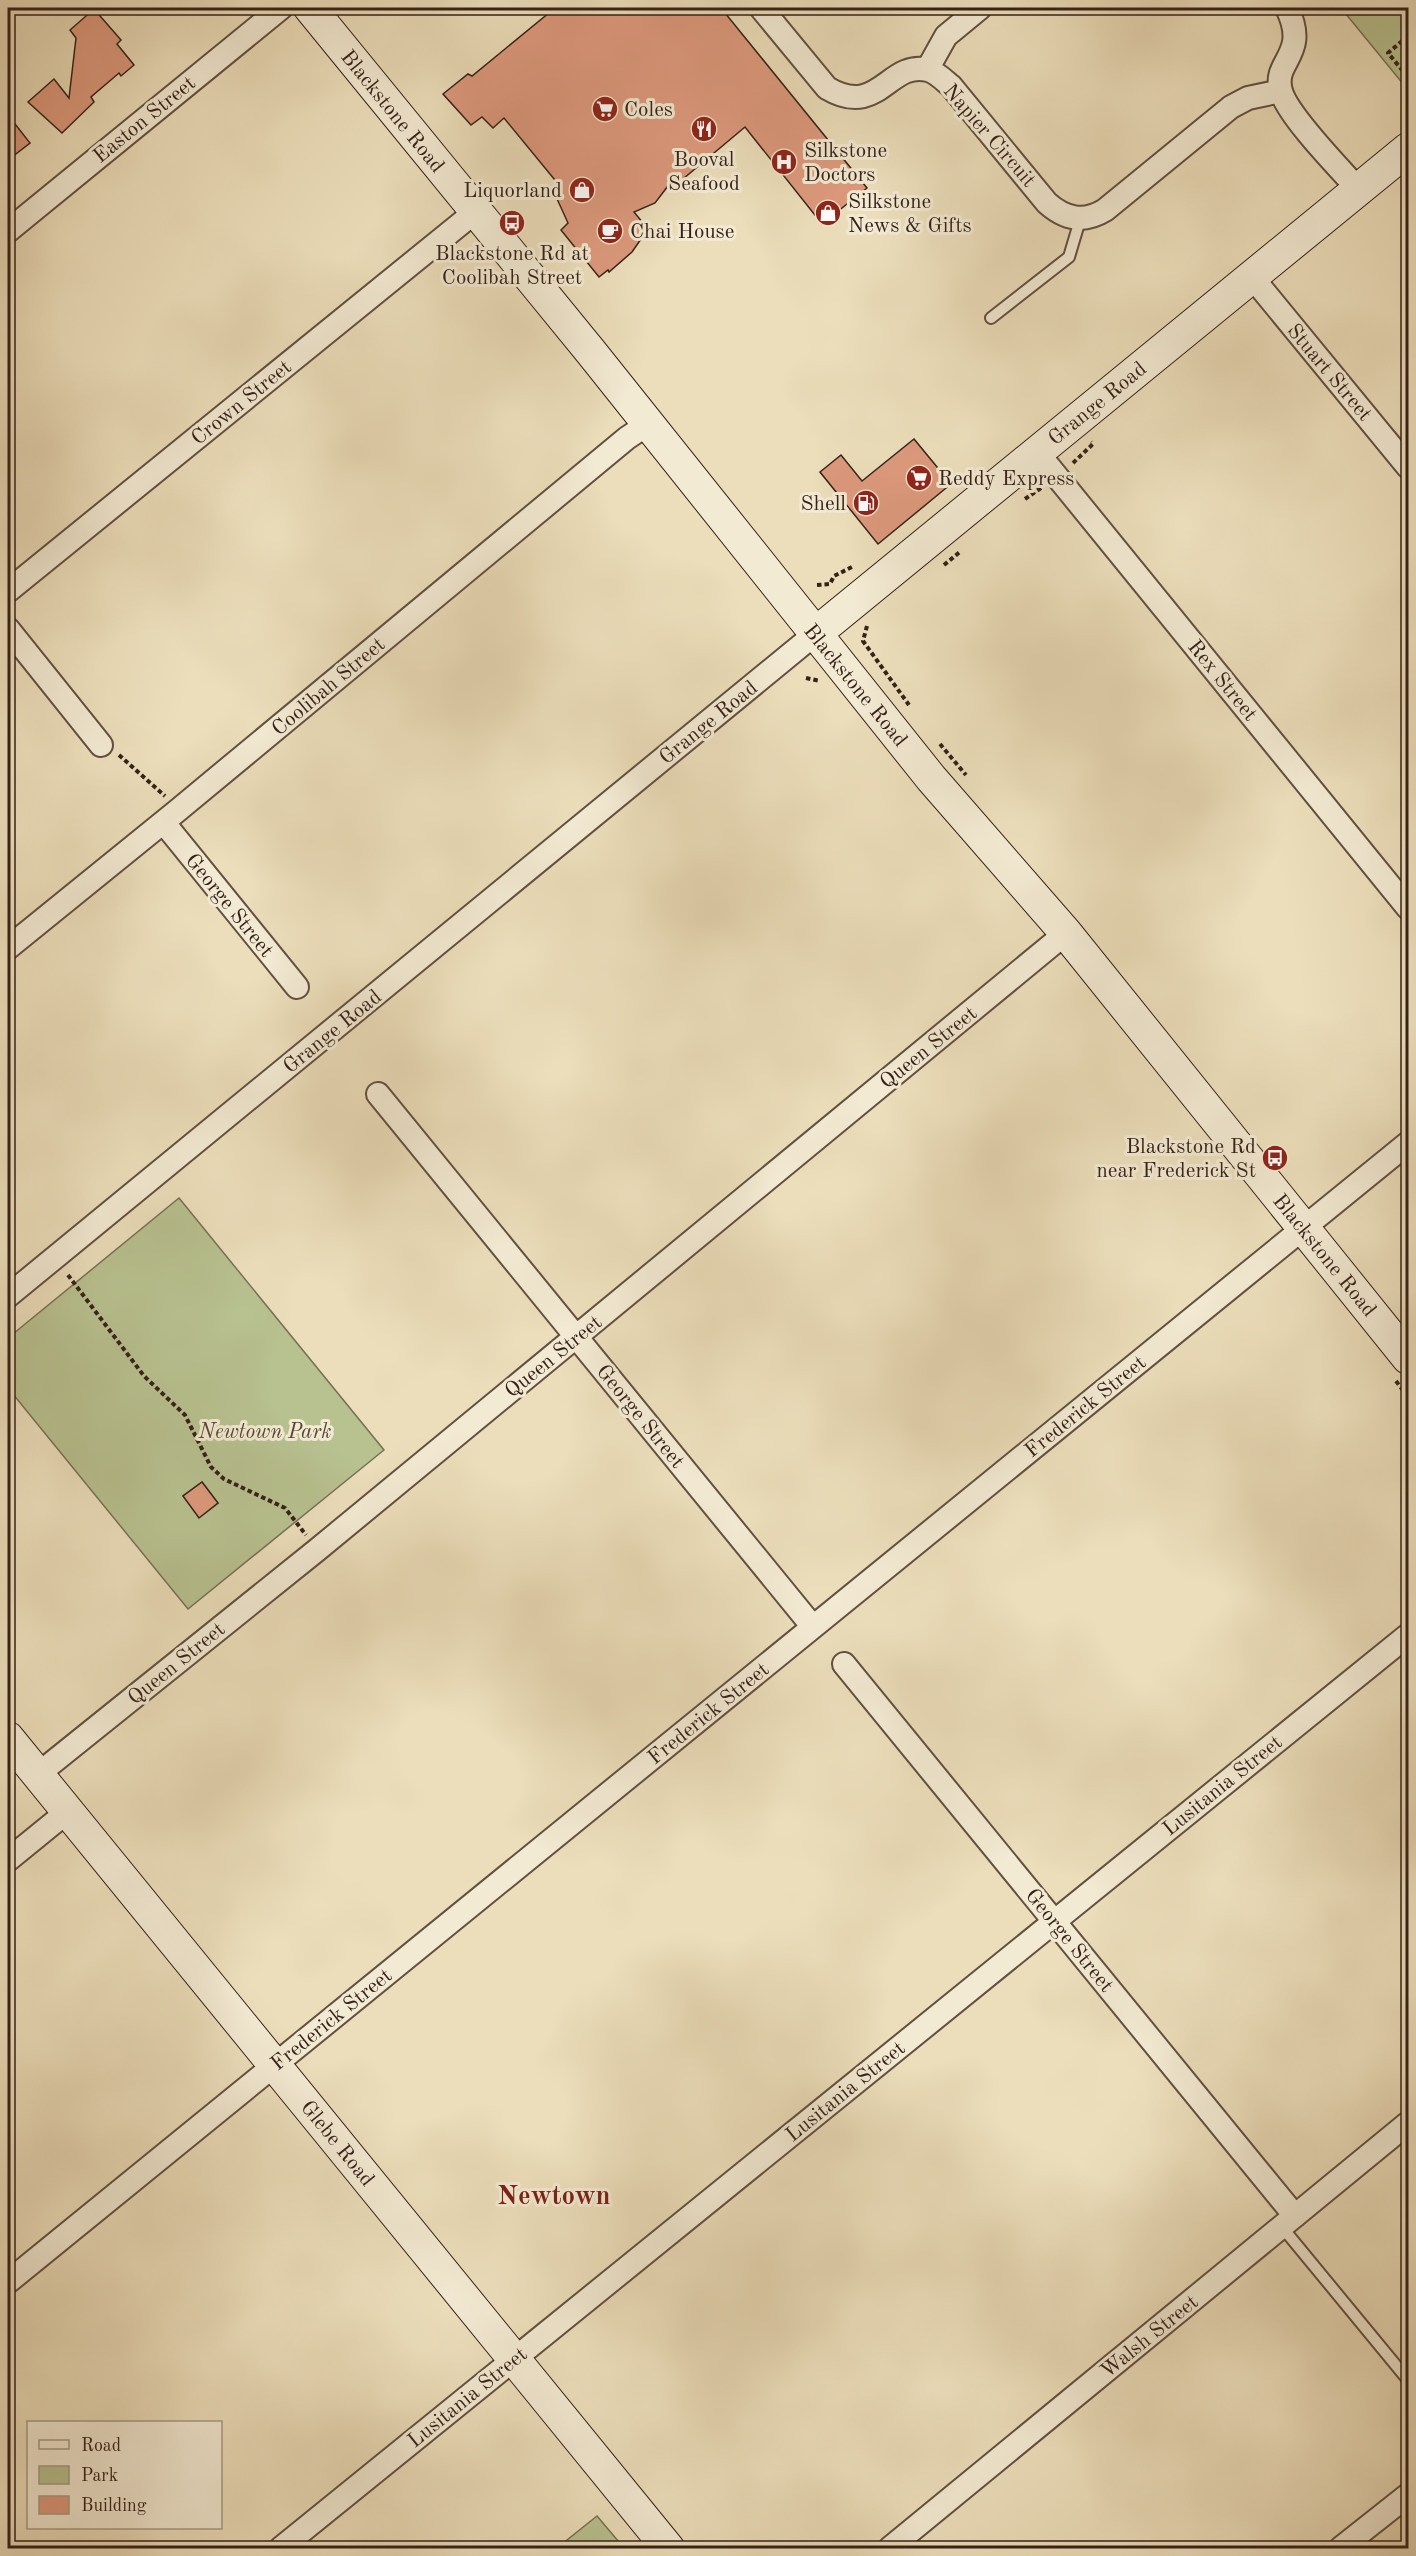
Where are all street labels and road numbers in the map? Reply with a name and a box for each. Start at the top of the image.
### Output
street label: Blackstone Road [336,47,448,177]
street label: Easton Street [90,73,200,168]
street label: Napier Circuit [939,80,1039,192]
street label: Stuart Street [1282,320,1375,425]
street label: Crown Street [188,357,296,450]
street label: Grange Road [1045,359,1151,450]
street label: Blackstone Road [799,621,911,751]
street label: Coolibah Street [268,634,389,740]
street label: Rex Street [1183,637,1261,725]
street label: Grange Road [656,678,762,769]
street label: George Street [181,850,277,962]
street label: Grange Road [280,987,386,1078]
street label: Queen Street [876,1003,981,1093]
street label: Blackstone Road [1268,1191,1380,1321]
street label: Queen Street [501,1312,606,1402]
street label: Frederick Street [1021,1352,1150,1462]
street label: George Street [592,1361,688,1473]
street label: Queen Street [124,1619,229,1709]
street label: Frederick Street [644,1659,773,1769]
street label: Lusitania Street [1159,1732,1287,1840]
street label: George Street [1021,1885,1117,1997]
street label: Frederick Street [267,1965,396,2075]
street label: Lusitania Street [782,2038,910,2146]
street label: Glebe Road [296,2097,378,2191]
street label: Walsh Street [1097,2292,1203,2383]
street label: Lusitania Street [404,2344,532,2452]

